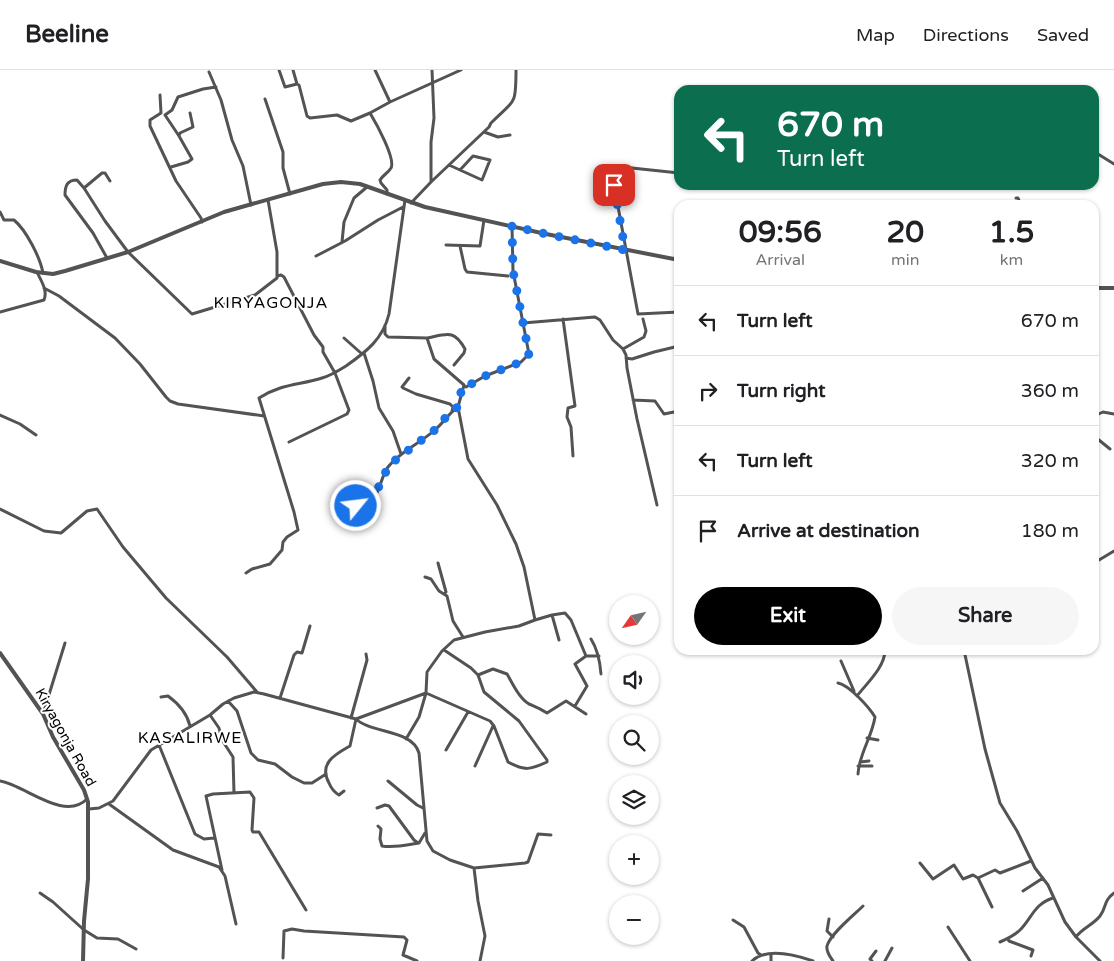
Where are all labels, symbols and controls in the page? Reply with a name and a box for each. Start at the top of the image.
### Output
text: Beeline [25,20,109,49]
text: Map [856,24,895,46]
text: Directions [923,24,1009,46]
text: Saved [1037,24,1089,46]
text: 670 m [777,104,884,146]
icon: left [694,105,759,170]
text: Turn left [777,146,865,172]
pin [593,164,635,206]
icon: arrive [600,171,628,199]
text: 09:56 [739,214,822,251]
text: 20 [886,214,924,251]
text: 1.5 [989,214,1034,251]
text: Arrival [756,250,805,270]
text: min [891,250,920,270]
text: km [1000,250,1023,270]
district label: KIRYAGONJA [214,293,329,313]
icon: left [694,307,722,335]
text: Turn left [737,310,813,332]
text: 670 m [1021,310,1079,332]
icon: right [694,377,722,405]
text: Turn right [737,380,825,402]
text: 360 m [1021,380,1079,402]
icon: left [694,447,722,475]
text: Turn left [737,450,813,472]
text: 320 m [1021,450,1079,472]
position arrow [329,479,381,531]
icon: arrive [694,517,722,545]
text: Arrive at destination [737,520,920,542]
text: 180 m [1021,520,1079,542]
button: Exit [694,587,882,645]
button: Share [892,587,1079,645]
north arrow [609,595,659,645]
map controls [609,595,659,945]
button: sound [609,655,659,705]
street label: Kiryagonja Road [32,685,100,789]
button: search [609,715,659,765]
district label: KASALIRWE [138,728,242,748]
button: layers [609,775,659,825]
button: + [609,835,659,885]
button: − [609,895,659,945]

